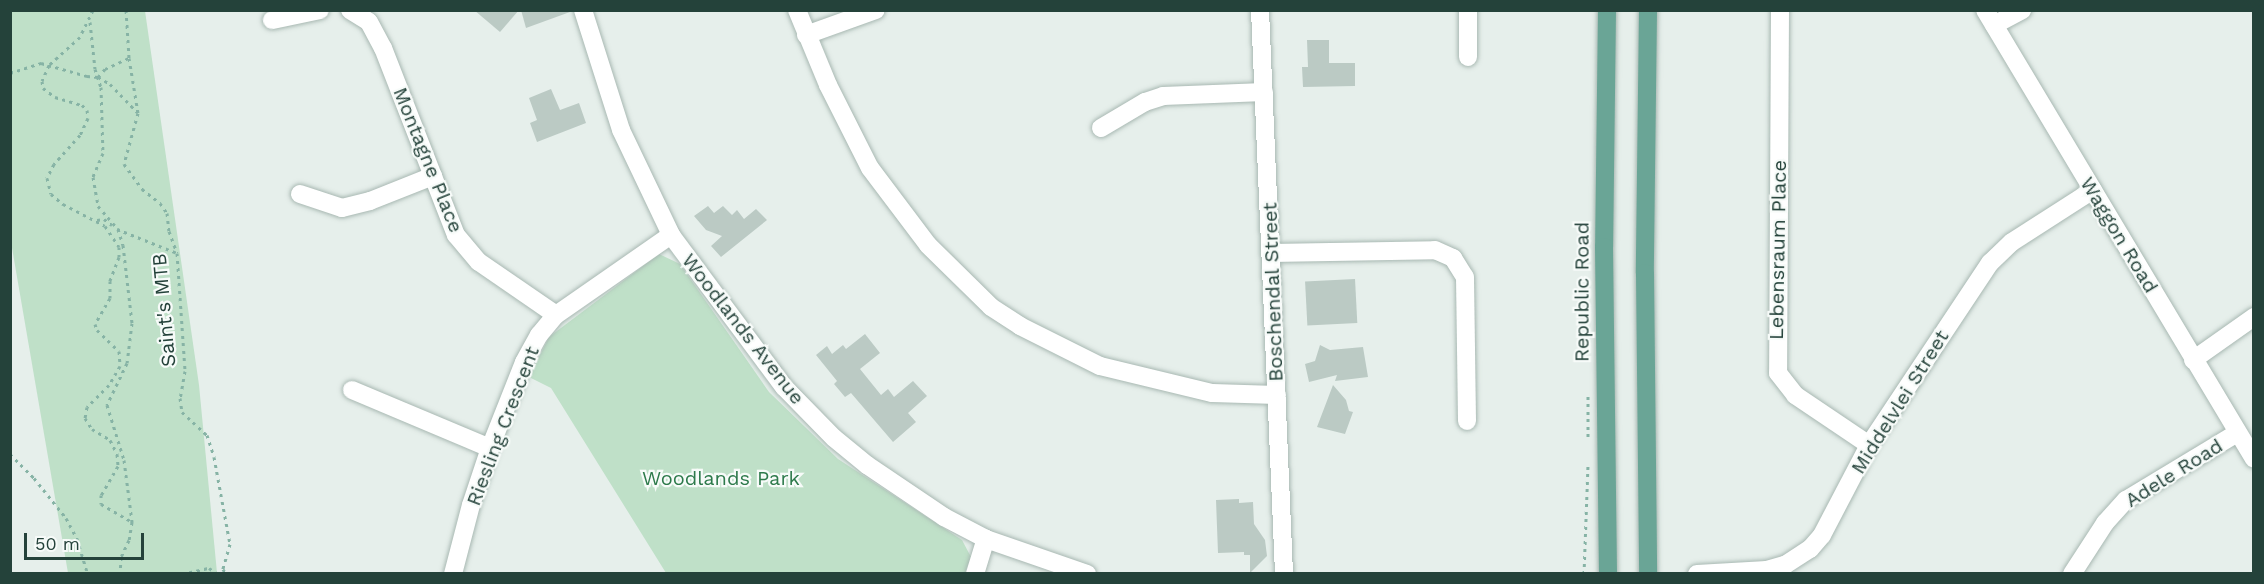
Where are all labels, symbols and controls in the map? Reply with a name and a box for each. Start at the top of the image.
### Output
street label: Montagne Place [388,84,468,236]
street label: Lebensraum Place [1764,160,1792,340]
street label: Waggon Road [2075,173,2163,297]
street label: Boschendal Street [1258,202,1288,382]
street label: Republic Road [1570,222,1594,362]
street label: Woodlands Avenue [676,249,810,409]
street label: Saint's MTB [147,252,181,368]
street label: Middelvlei Street [1846,326,1954,478]
street label: Riesling Crescent [462,343,544,509]
street label: Adele Road [2121,434,2227,512]
park label: Woodlands Park [642,466,800,490]
scale bar [27,521,147,559]
text: 50 m [35,533,80,554]

